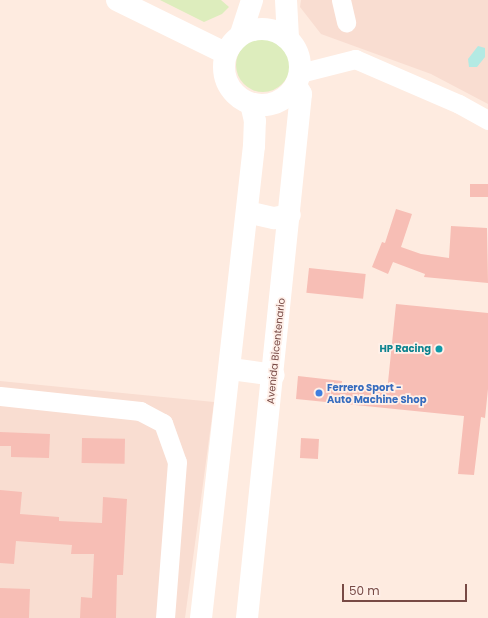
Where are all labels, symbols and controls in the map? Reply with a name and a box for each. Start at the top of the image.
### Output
street label: Avenida Bicentenario [264,297,288,405]
place label: HP Racing [379,343,431,355]
marker: HP Racing [434,344,444,354]
place label: Ferrero Sport - Auto Machine Shop [327,381,426,404]
marker: Ferrero Sport - Auto Machine Shop [314,388,324,398]
scale bar [344,576,469,602]
text: 50 m [349,582,380,599]

